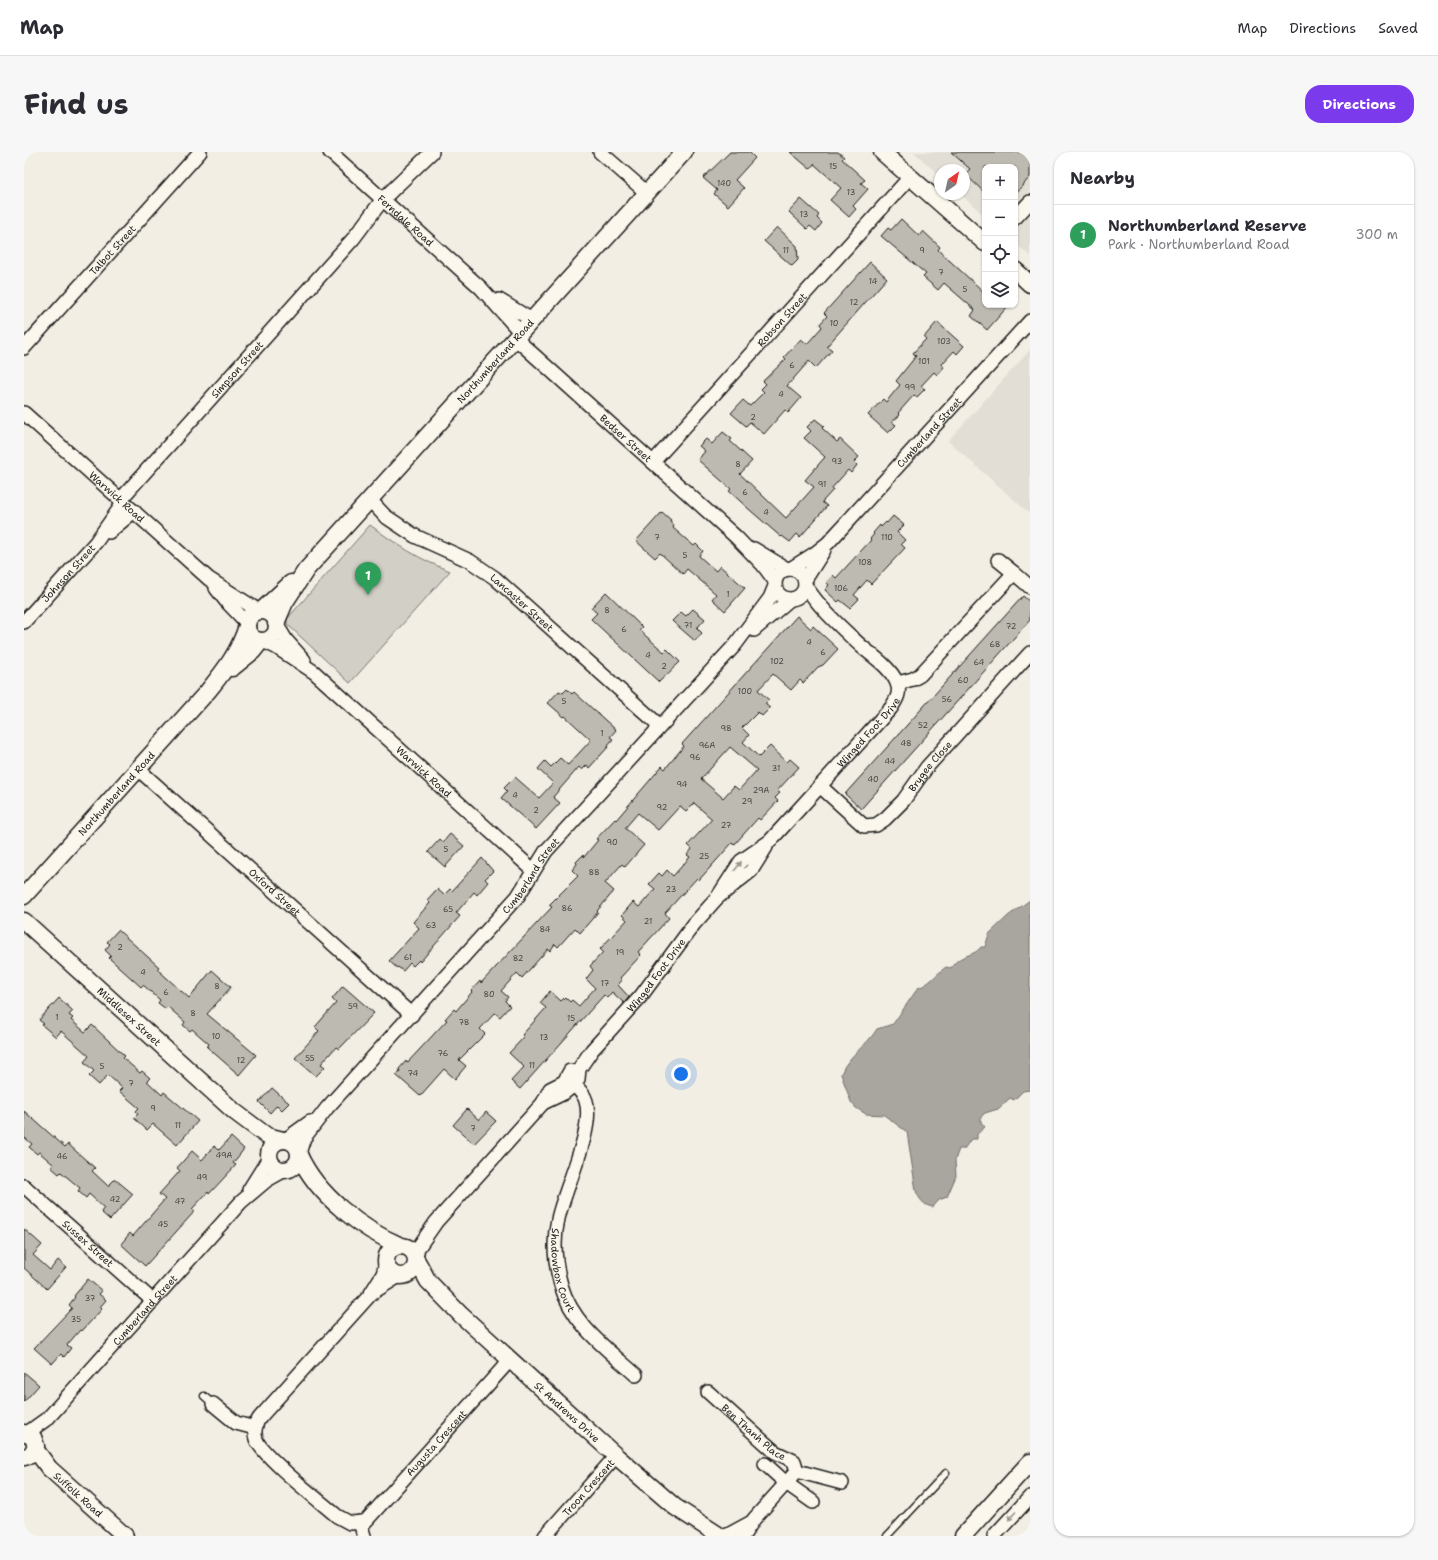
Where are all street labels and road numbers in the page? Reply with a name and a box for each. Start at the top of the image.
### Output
street label: Ferndale Road [375,192,437,249]
street label: Talbot Street [86,222,138,278]
street label: Robson Street [754,290,809,349]
street label: Northumberland Road [454,316,537,406]
street label: Simpson Street [208,338,266,400]
street label: Cumberland Street [894,394,964,470]
street label: Bedser Street [597,411,655,465]
street label: Warwick Road [86,468,148,525]
street label: Johnson Street [39,541,98,605]
street label: Lancaster Street [488,570,556,634]
street label: Winged Foot Drive [834,695,903,770]
street label: Brygee Close [905,737,955,794]
street label: Warwick Road [393,743,455,800]
street label: Northumberland Road [75,748,158,838]
street label: Cumberland Street [499,835,562,916]
street label: Oxford Street [246,865,304,919]
street label: Winged Foot Drive [623,935,688,1014]
street label: Middlesex Street [95,984,164,1049]
street label: Sussex Street [60,1217,117,1269]
street label: Shadowbox Court [549,1227,578,1314]
street label: Cumberland Street [110,1272,180,1348]
street label: St Andrews Drive [532,1379,603,1445]
street label: Ben Thanh Place [719,1401,788,1463]
street label: Augusta Crescent [403,1407,469,1479]
street label: Troon Crescent [559,1456,617,1519]
street label: Suffolk Road [51,1469,106,1520]

